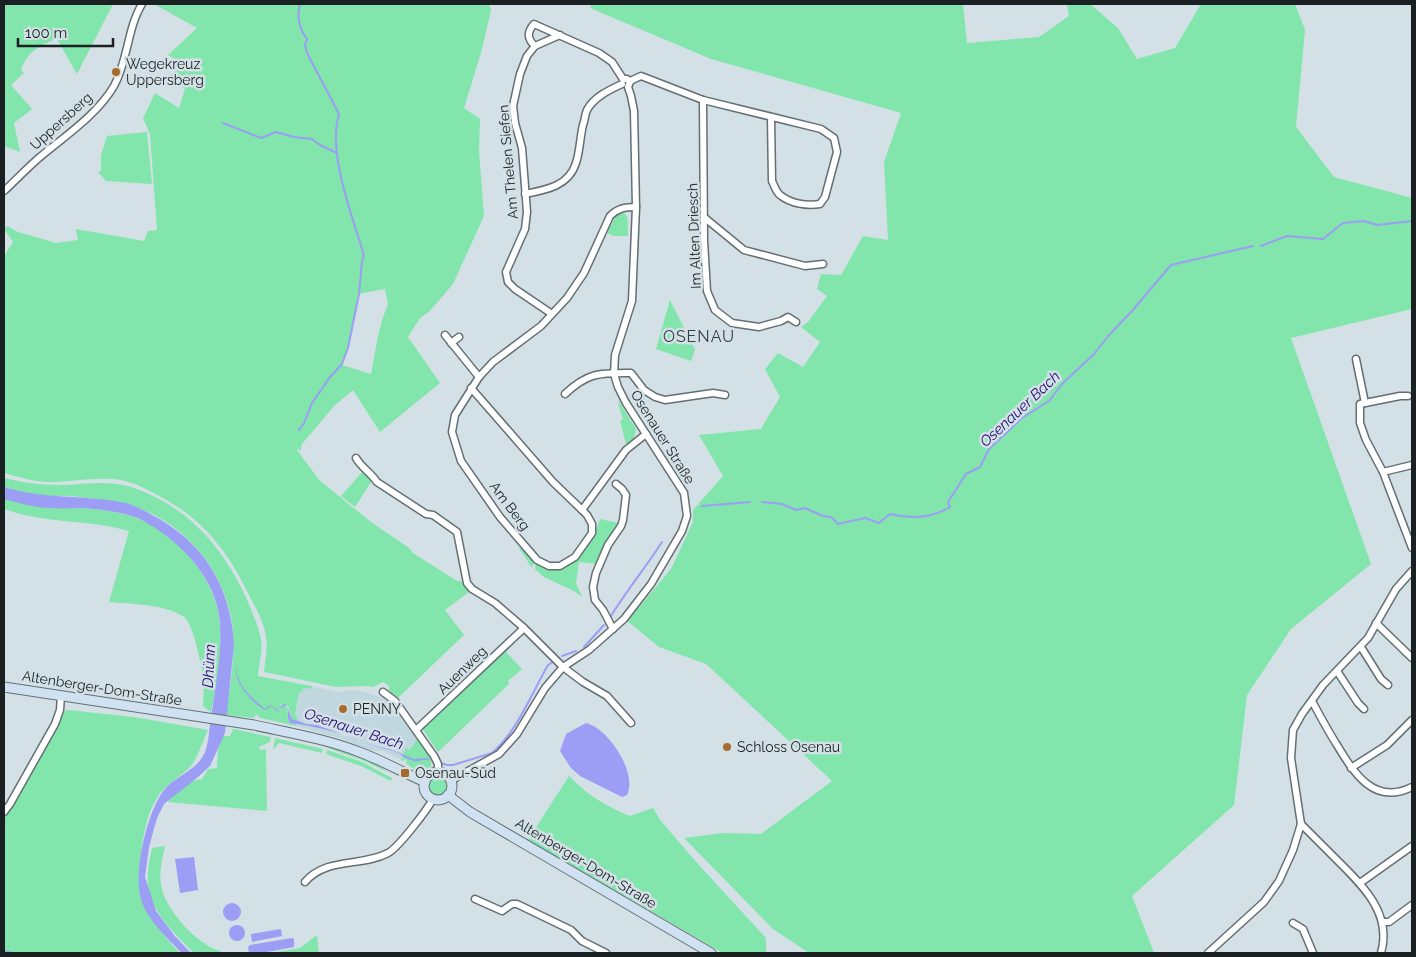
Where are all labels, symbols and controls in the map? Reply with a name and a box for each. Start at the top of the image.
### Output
scale bar [18,15,112,47]
text: 100 m [25,24,67,42]
place label: Wegekreuz Uppersberg [126,56,204,88]
marker: Wegekreuz Uppersberg [110,66,122,78]
street label: Uppersberg [27,89,95,153]
street label: Am Thelen Siefen [495,104,521,220]
street label: Im Alten Driesch [684,183,704,289]
district label: OSENAU [663,327,735,346]
water label: Osenauer Bach [976,367,1064,451]
street label: Osenauer Straße [628,387,698,487]
street label: Am Berg [487,478,533,534]
street label: Auenweg [434,643,490,697]
water label: Dhünn [199,644,219,688]
street label: Altenberger-Dom-Straße [21,667,183,709]
place label: PENNY [353,701,401,717]
marker: PENNY [337,703,349,715]
water label: Osenauer Bach [302,704,406,754]
place label: Schloss Osenau [737,739,840,755]
marker: Schloss Osenau [721,741,733,753]
place label: Osenau-Süd [415,765,496,781]
marker: Osenau-Süd [399,767,411,779]
street label: Altenberger-Dom-Straße [513,815,659,911]

